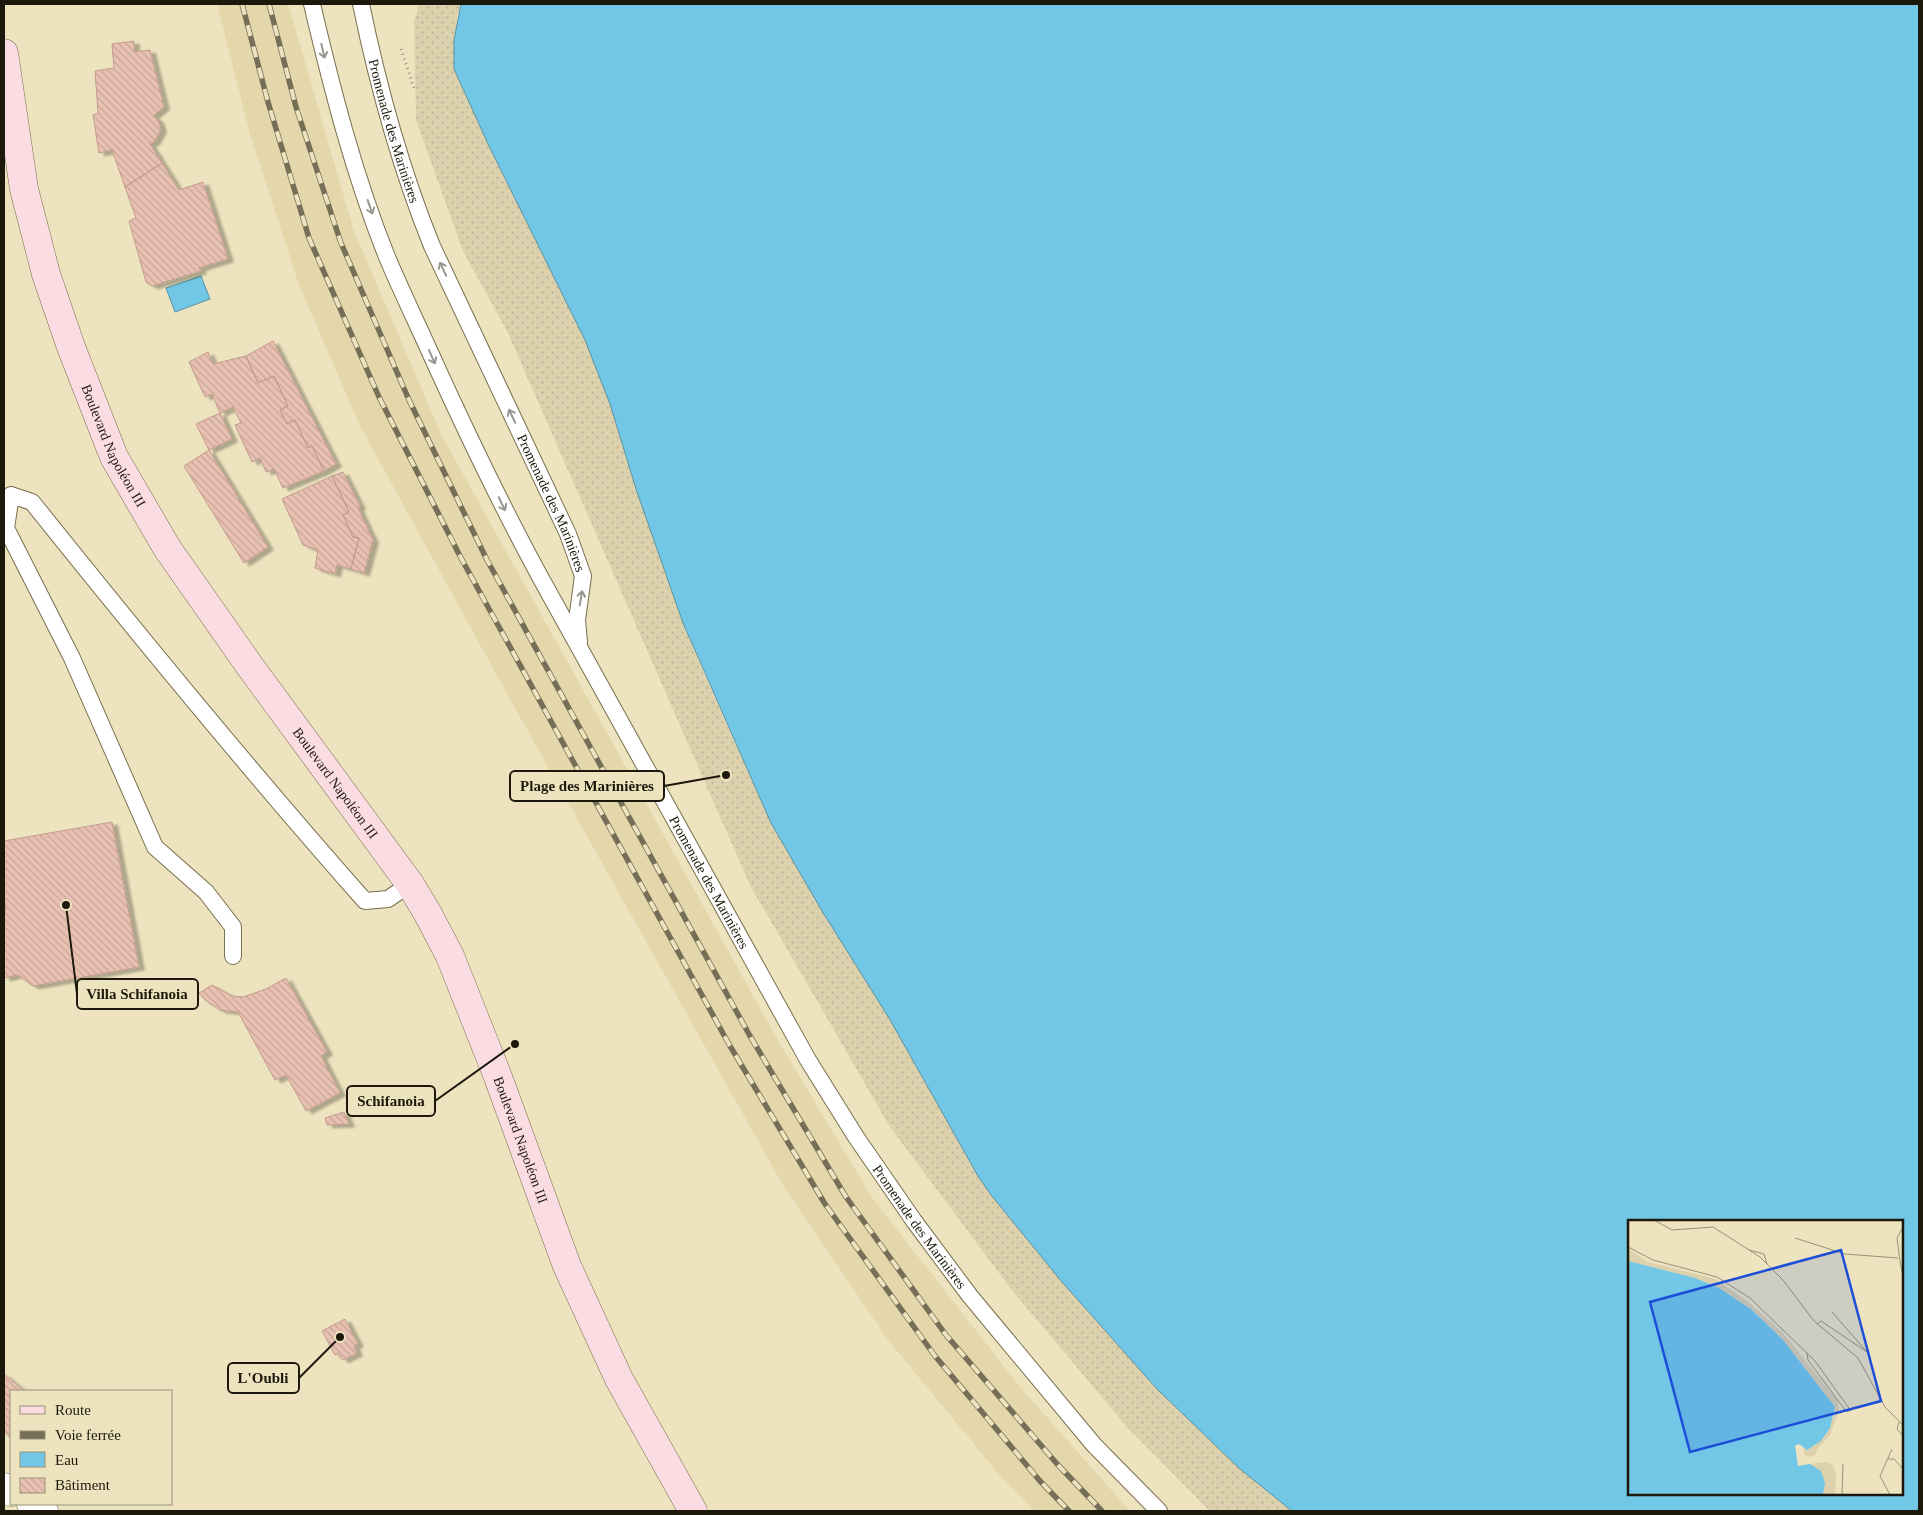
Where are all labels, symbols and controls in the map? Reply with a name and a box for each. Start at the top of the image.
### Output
one-way arrow [319,43,328,59]
street label: Promenade des Marinières [365,57,422,205]
one-way arrow [366,199,375,214]
one-way arrow [438,262,447,277]
one-way arrow [428,349,438,364]
street label: Boulevard Napoléon III [78,382,149,510]
one-way arrow [507,409,517,424]
street label: Promenade des Marinières [514,432,588,574]
one-way arrow [497,496,507,511]
one-way arrow [577,591,587,607]
street label: Boulevard Napoléon III [290,725,381,842]
callout: Plage des Marinières [510,771,664,801]
text: Plage des Marinières [520,778,654,794]
street label: Promenade des Marinières [666,814,752,951]
callout: Villa Schifanoia [77,979,198,1009]
text: Villa Schifanoia [86,986,188,1002]
street label: Boulevard Napoléon III [490,1075,551,1206]
callout: Schifanoia [347,1086,435,1116]
text: Schifanoia [357,1093,425,1109]
street label: Promenade des Marinières [869,1162,969,1292]
inset map [1628,1220,1903,1495]
callout: L'Oubli [228,1363,299,1393]
text: L'Oubli [238,1370,288,1386]
legend [10,1390,172,1505]
text: Route [55,1402,91,1418]
text: Voie ferrée [55,1427,121,1443]
text: Eau [55,1452,79,1468]
text: Bâtiment [55,1477,111,1493]

